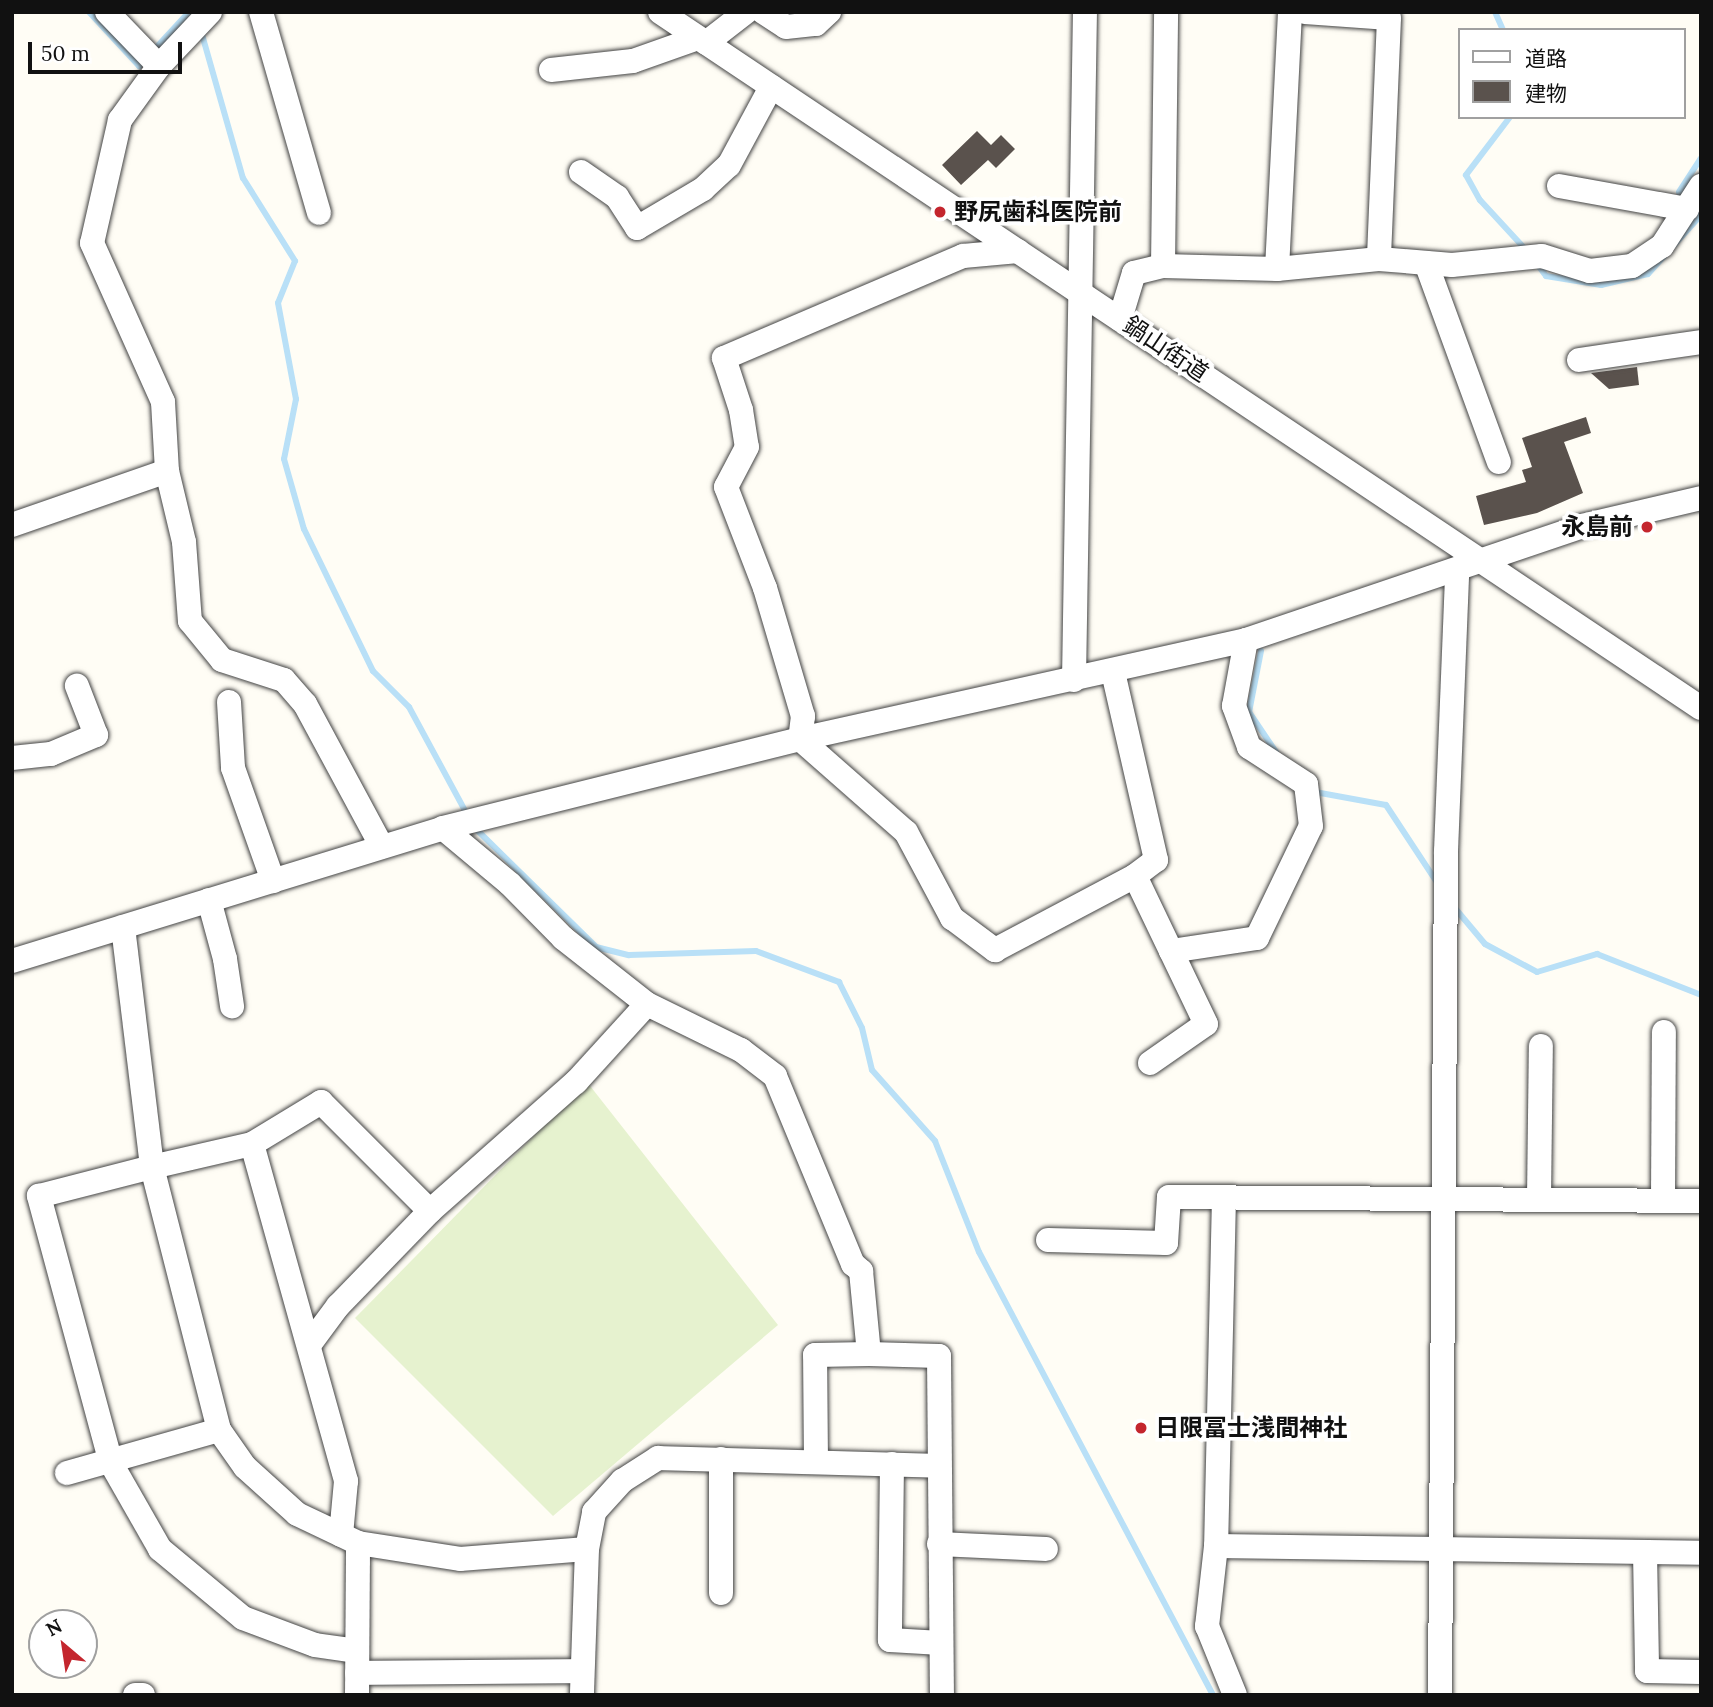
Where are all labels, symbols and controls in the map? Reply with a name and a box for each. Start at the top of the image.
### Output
scale bar [32,28,186,72]
legend [1458,28,1685,119]
text: 50 m [41,40,90,67]
text: 道路 [1525,45,1567,72]
text: 建物 [1525,80,1567,107]
place label: 野尻歯科医院前 [954,198,1122,226]
marker: 野尻歯科医院前 [932,204,948,220]
street label: 鍋山街道 [1118,310,1214,388]
place label: 永島前 [1561,513,1633,541]
marker: 永島前 [1639,519,1655,535]
place label: 日限冨士浅間神社 [1155,1414,1347,1442]
marker: 日限冨士浅間神社 [1133,1420,1149,1436]
north arrow [28,1609,98,1679]
text: N [42,1613,66,1641]

